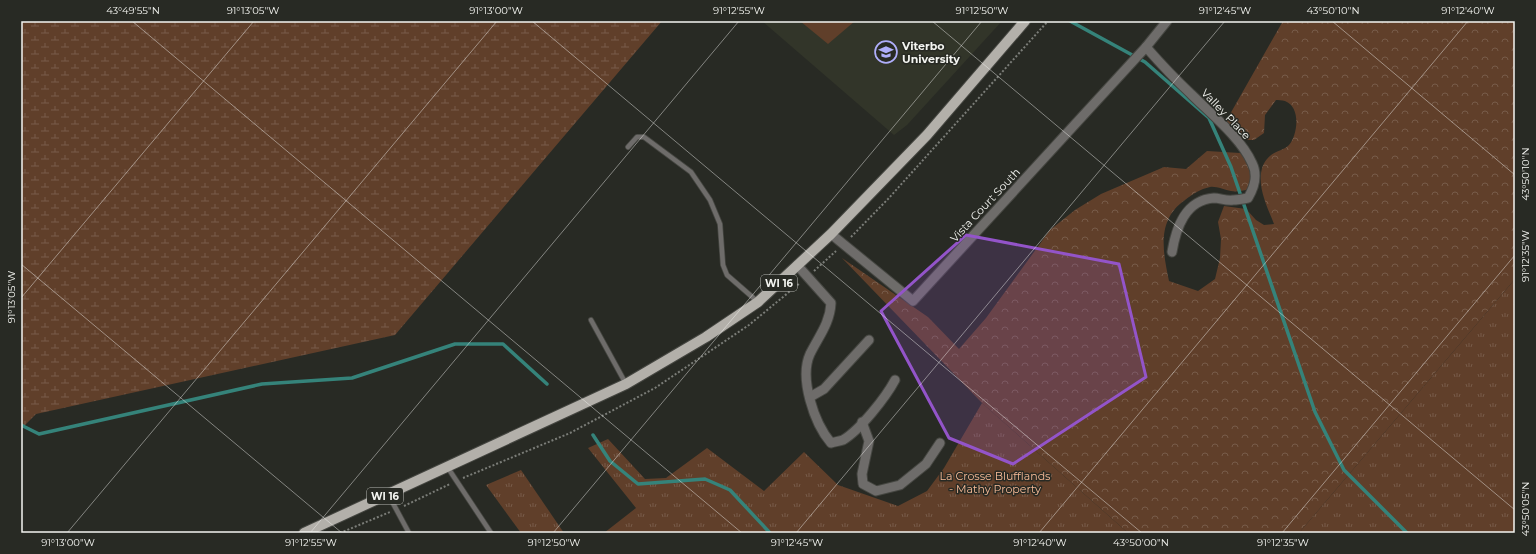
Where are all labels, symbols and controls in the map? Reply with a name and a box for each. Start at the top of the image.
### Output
text: 43°49'55"N [106,4,160,17]
text: 91°13'05"W [227,4,279,17]
text: 91°13'00"W [469,4,523,17]
text: 91°12'55"W [713,4,765,17]
text: 91°12'50"W [956,4,1008,17]
text: 91°12'45"W [1199,4,1251,17]
text: 43°50'10"N [1306,4,1360,17]
text: 91°12'40"W [1441,4,1495,17]
school or university icon: Viterbo University [873,39,899,65]
place label: Viterbo University [901,39,960,66]
street label: Valley Place [1198,86,1254,142]
text: 43°50'10"N [1519,147,1532,201]
street label: Vista Court South [947,165,1023,245]
text: 91°12'35"W [1519,230,1532,282]
text: 91°13'05"W [5,271,18,323]
road number: WI 16 [761,275,797,291]
park label: La Crosse Blufflands - Mathy Property [940,469,1051,496]
text: 43°50'05"N [1519,482,1532,536]
road number: WI 16 [367,488,403,504]
text: 91°13'00"W [41,536,95,549]
text: 91°12'55"W [285,536,337,549]
text: 91°12'50"W [528,536,580,549]
text: 91°12'45"W [771,536,823,549]
text: 91°12'40"W [1013,536,1067,549]
text: 43°50'00"N [1113,536,1169,549]
text: 91°12'35"W [1257,536,1309,549]

